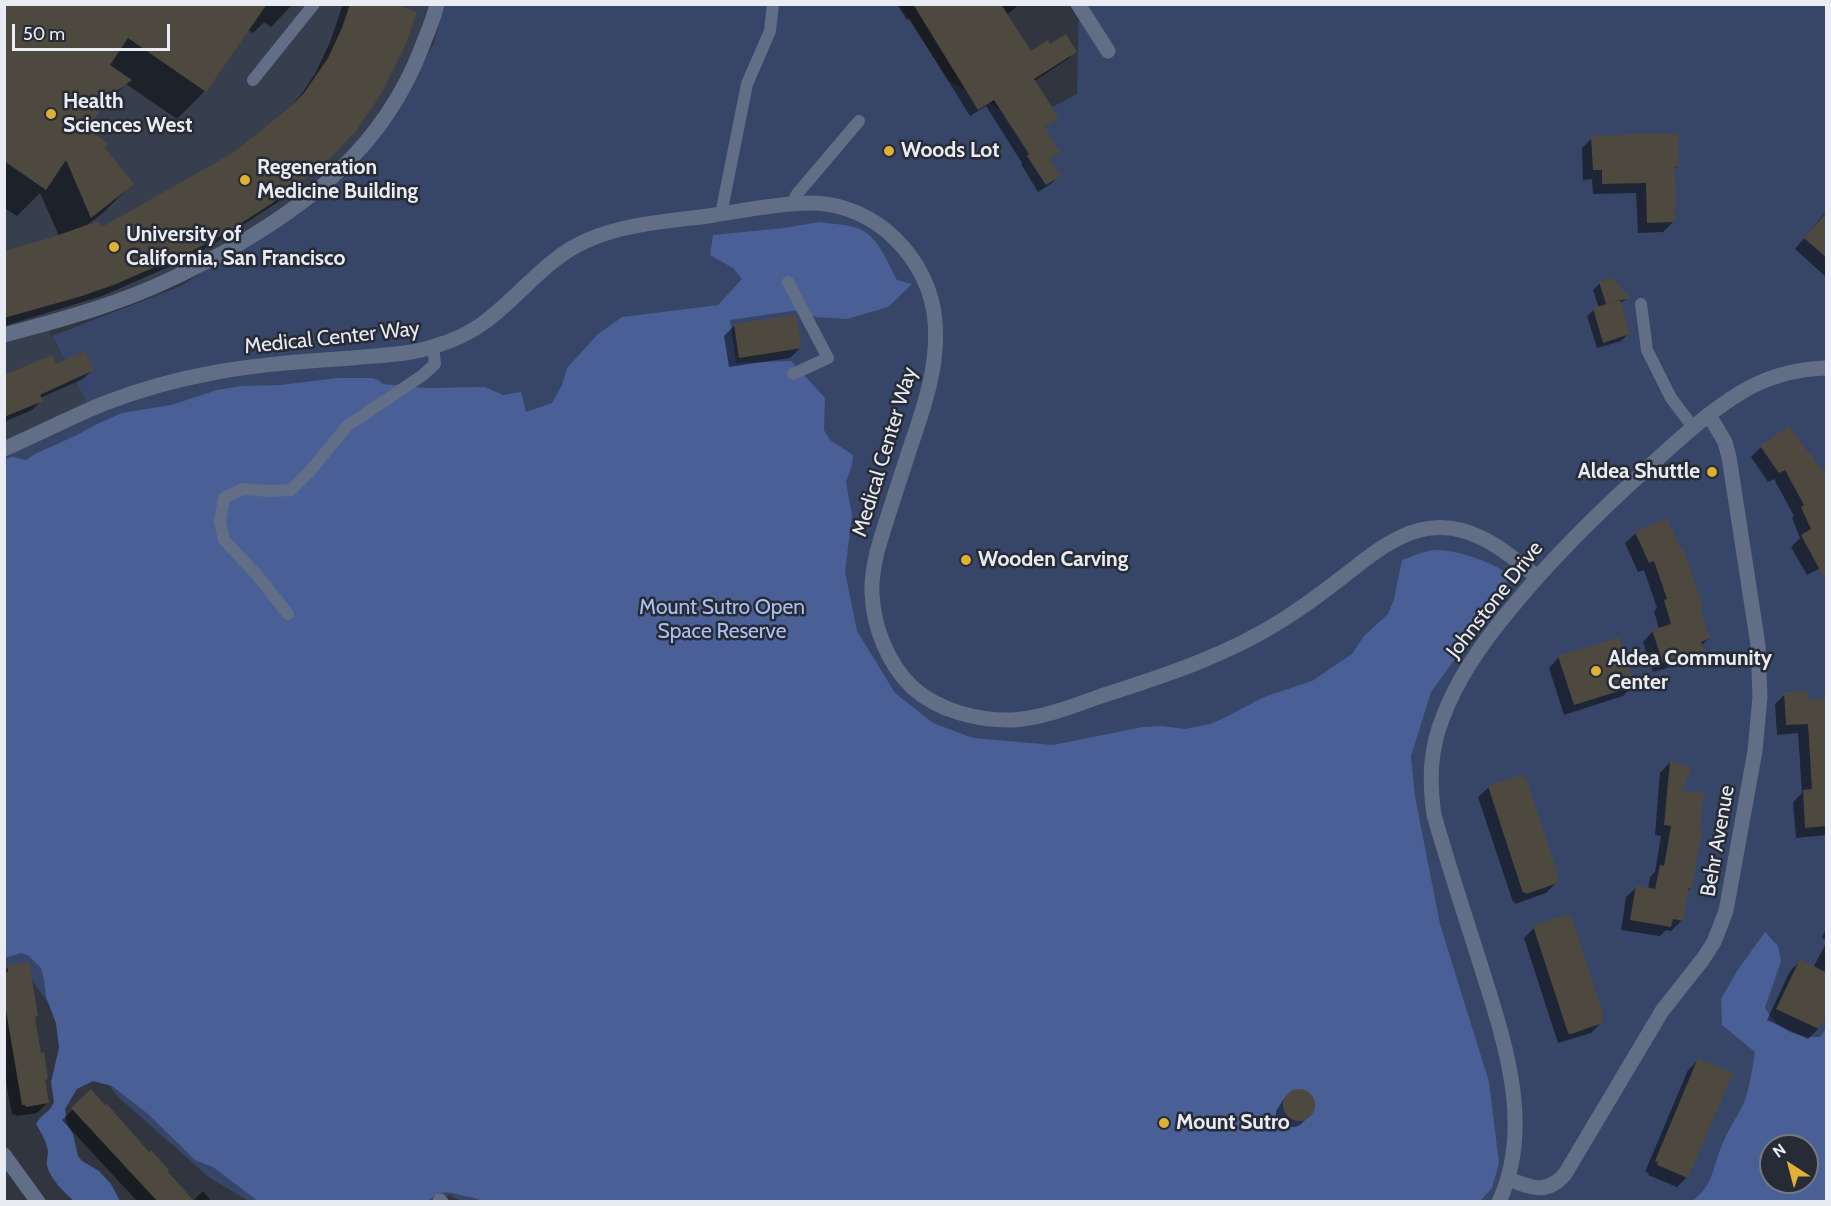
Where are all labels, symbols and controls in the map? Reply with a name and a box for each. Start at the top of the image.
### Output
scale bar [15,12,172,50]
text: 50 m [23,23,65,45]
place label: Health Sciences West [63,89,192,139]
marker: Health Sciences West [44,107,58,121]
place label: Woods Lot [901,138,999,164]
marker: Woods Lot [882,144,896,158]
place label: Regeneration Medicine Building [257,155,418,205]
marker: Regeneration Medicine Building [238,173,252,187]
place label: University of California, San Francisco [126,222,345,272]
marker: University of California, San Francisco [107,240,121,254]
street label: Medical Center Way [243,316,421,360]
street label: Medical Center Way [847,364,923,540]
place label: Aldea Shuttle [1578,459,1700,485]
marker: Aldea Shuttle [1705,465,1719,479]
street label: Johnstone Drive [1442,537,1548,663]
place label: Wooden Carving [978,547,1128,573]
marker: Wooden Carving [959,553,973,567]
park label: Mount Sutro Open Space Reserve [639,595,805,645]
place label: Aldea Community Center [1608,646,1772,696]
marker: Aldea Community Center [1589,664,1603,678]
street label: Behr Avenue [1696,783,1740,899]
place label: Mount Sutro [1176,1110,1290,1136]
marker: Mount Sutro [1157,1116,1171,1130]
north arrow [1759,1134,1819,1194]
text: N [1769,1140,1789,1162]

